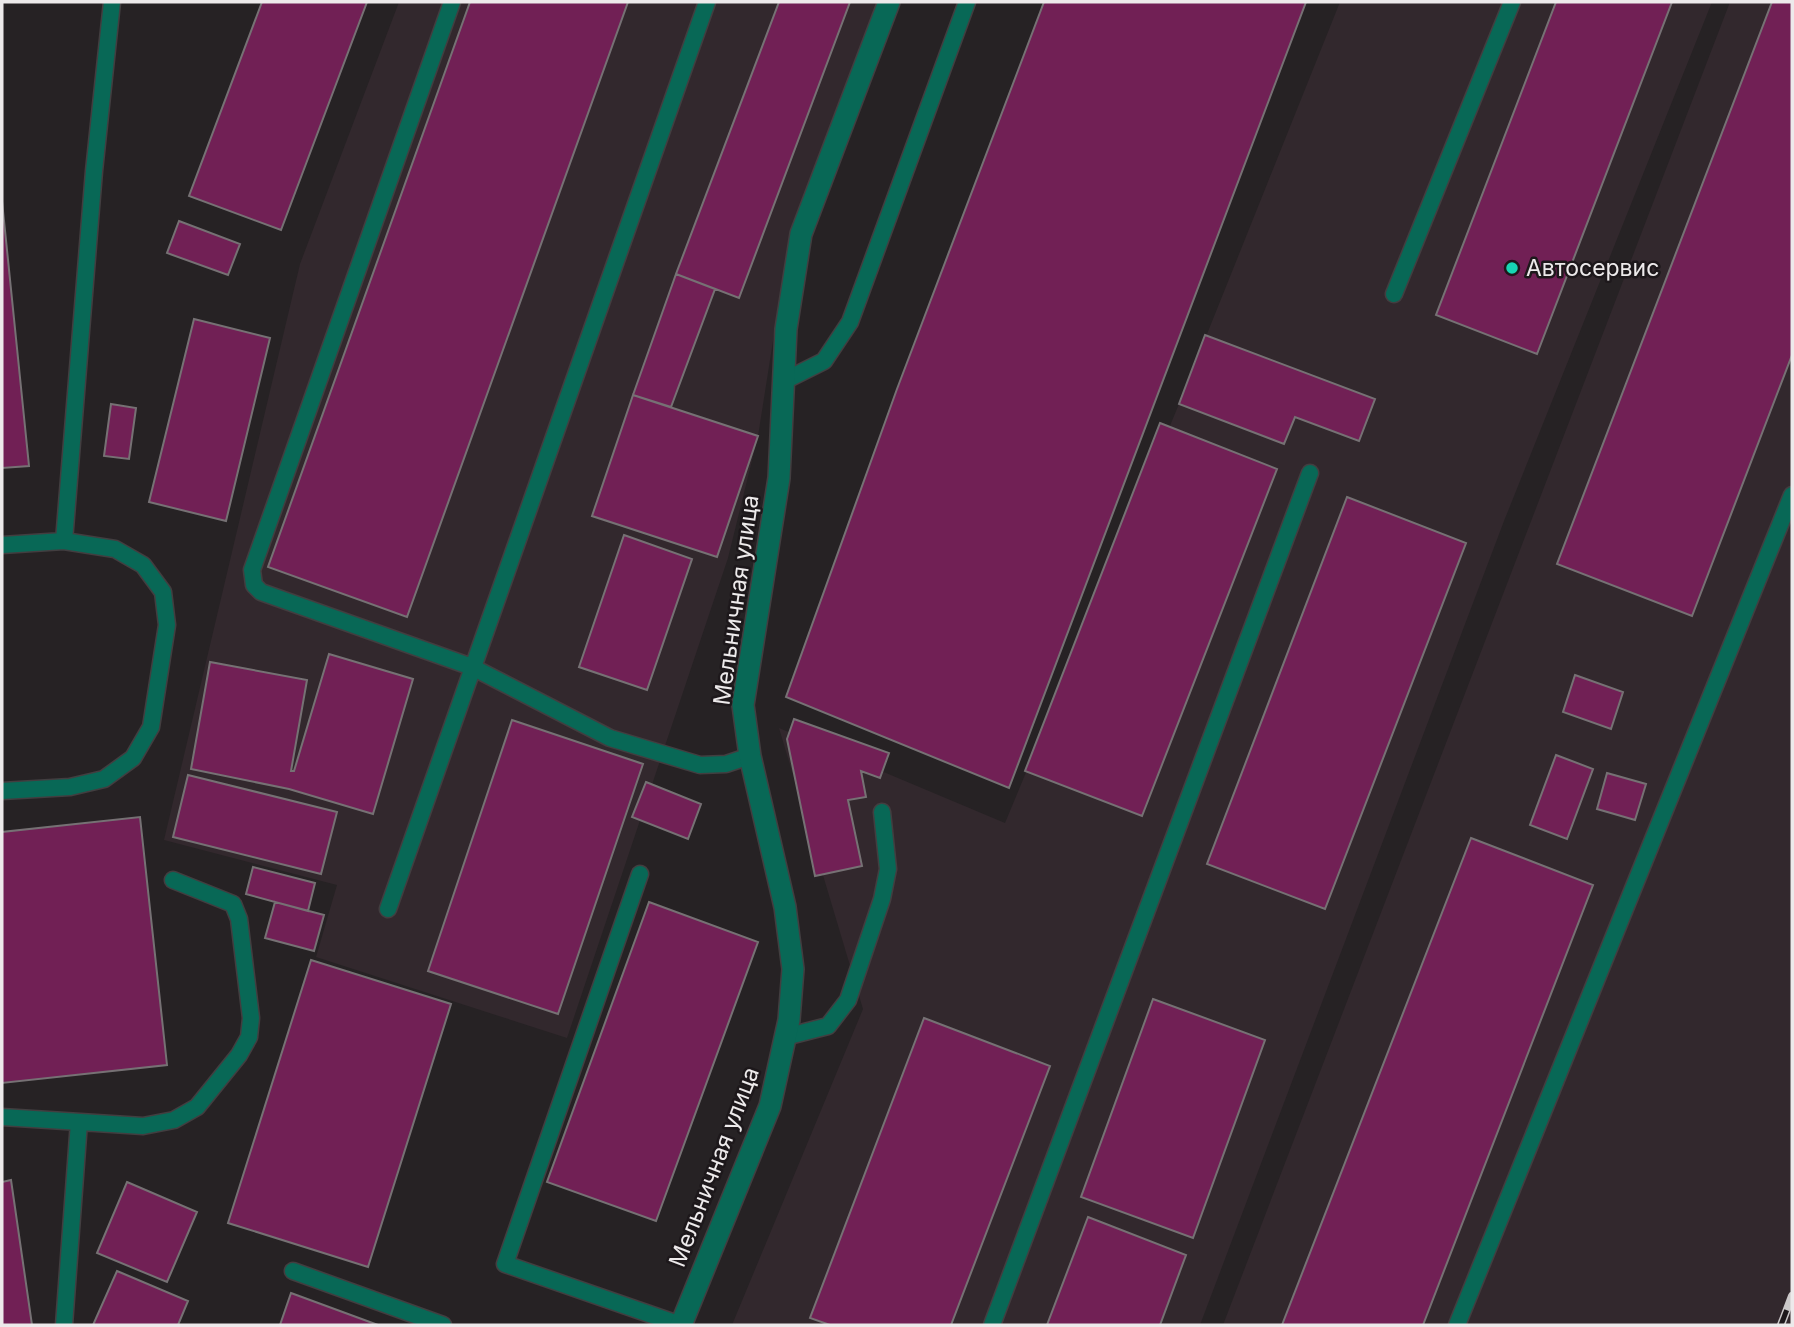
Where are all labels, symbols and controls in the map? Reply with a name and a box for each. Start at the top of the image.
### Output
place label: Автосервис [1526,254,1659,282]
marker: Автосервис [1504,260,1520,276]
street label: Мельничная улица [707,493,765,707]
street label: Мельничная улица [663,1063,765,1271]

